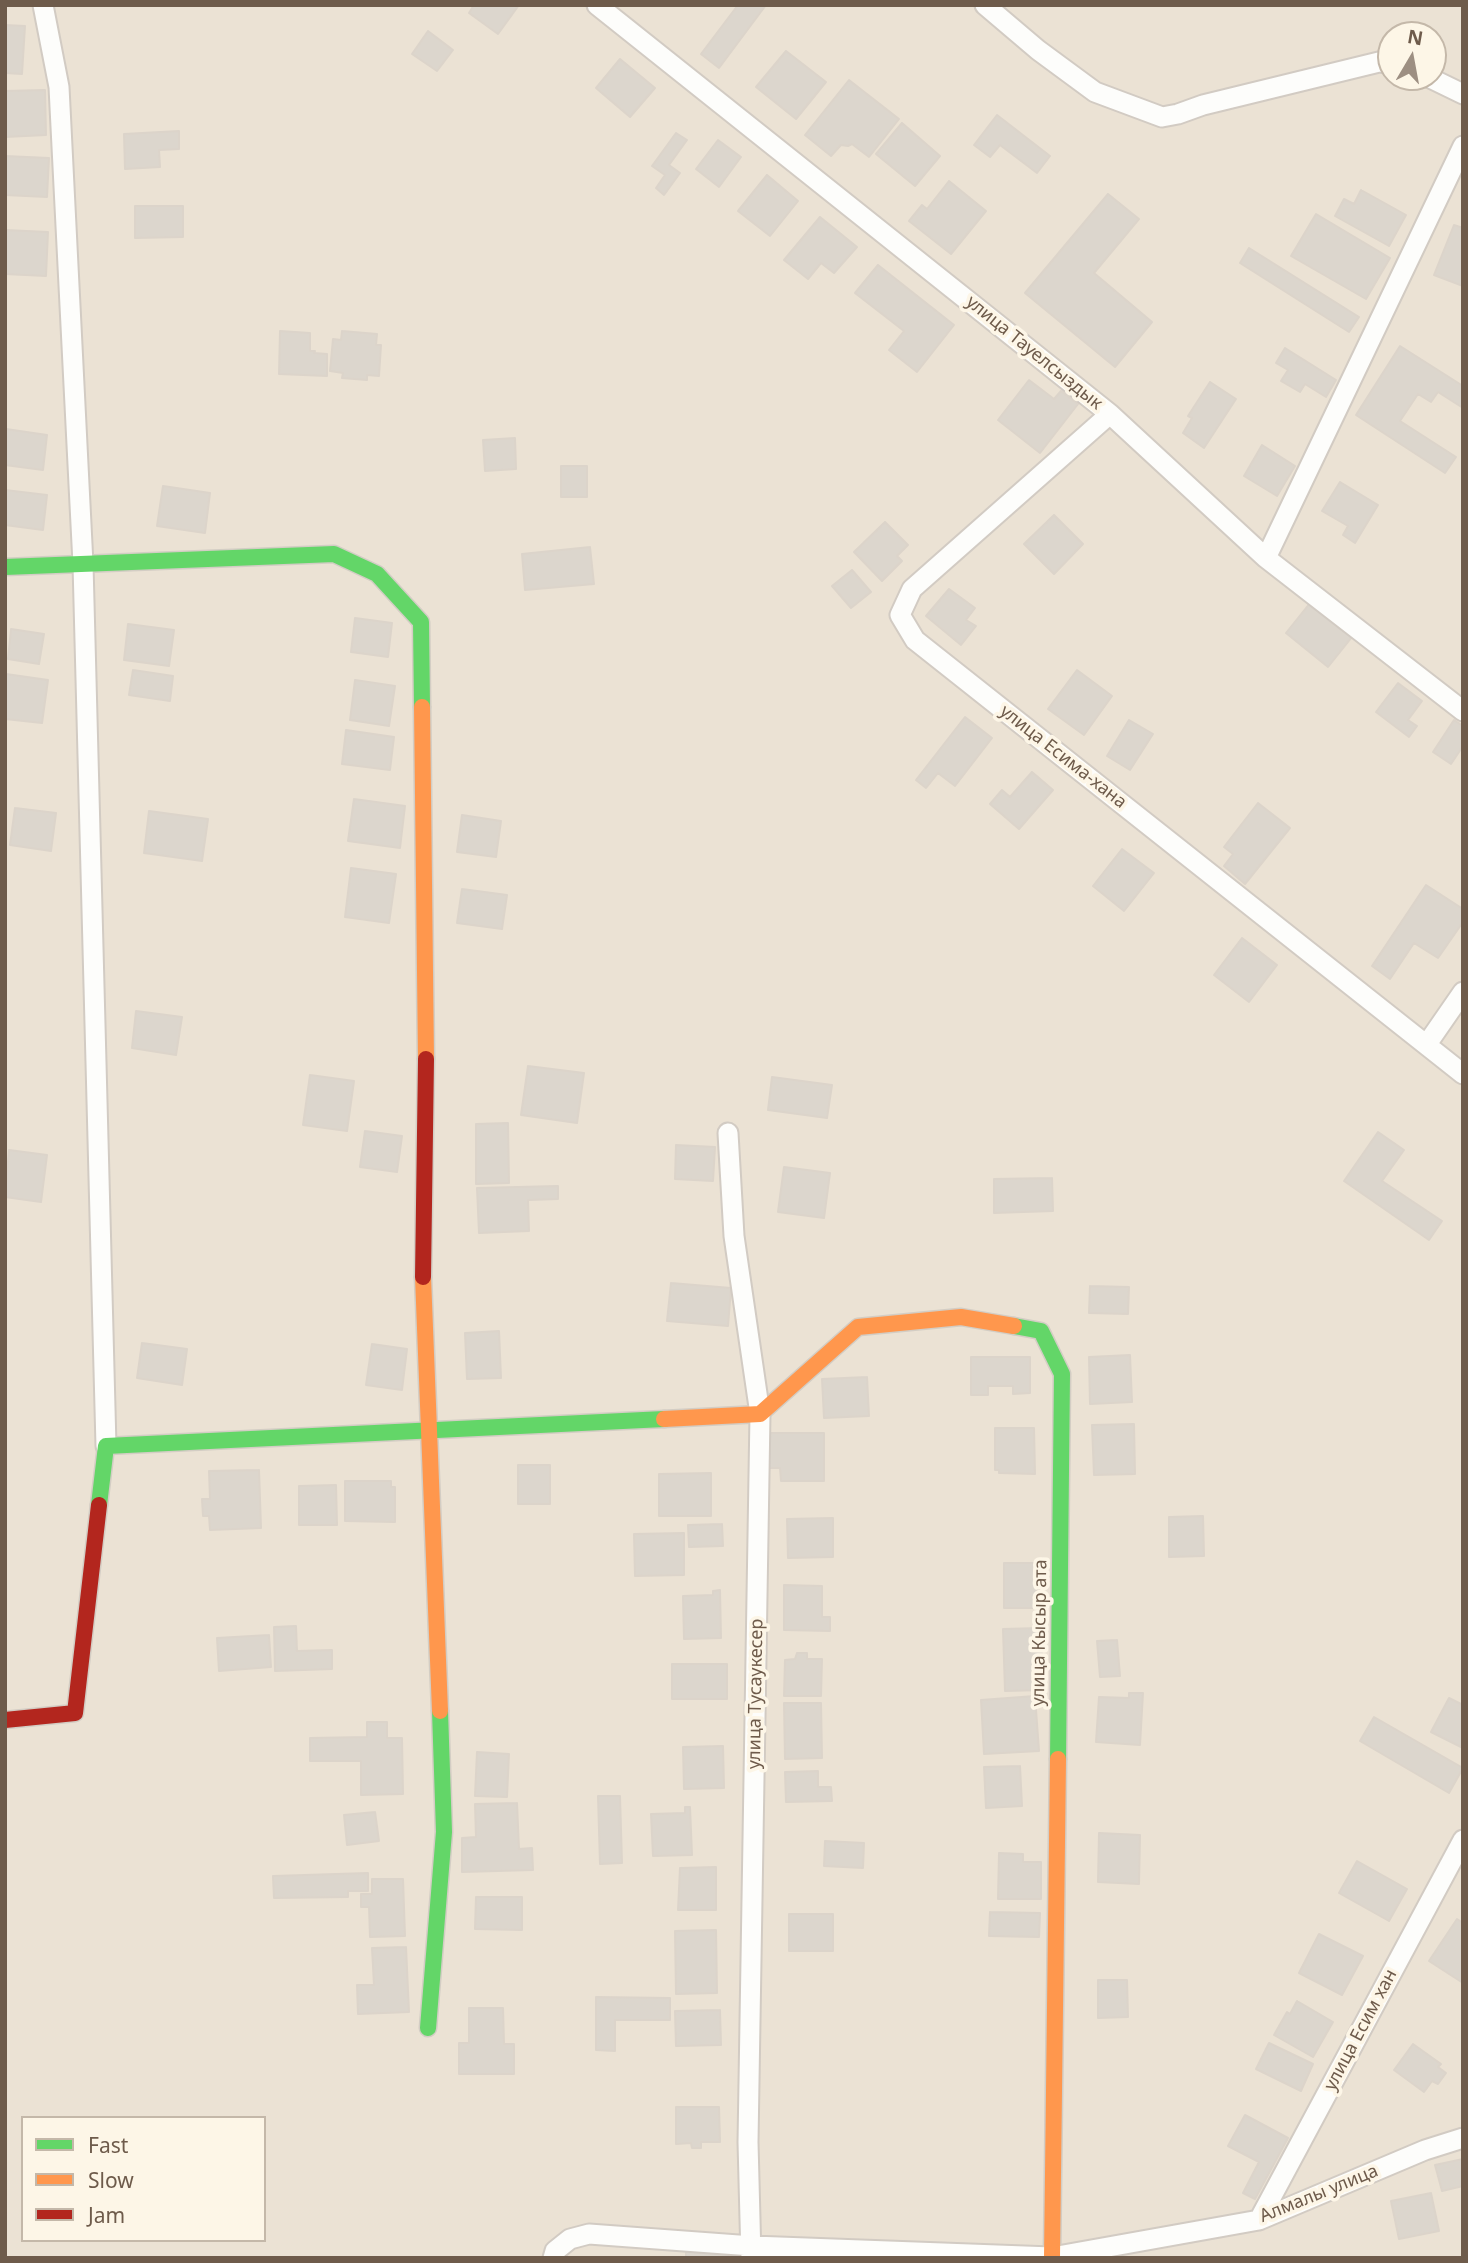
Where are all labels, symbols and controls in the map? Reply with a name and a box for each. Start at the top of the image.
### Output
north arrow [1377,21,1447,91]
text: N [1405,23,1425,51]
street label: улица Тауелсыздык [961,291,1107,415]
street label: улица Есима-хана [995,701,1131,813]
street label: улица Кысыр ата [1028,1559,1052,1707]
street label: улица Тусаукесер [744,1619,768,1769]
street label: улица Есим хан [1320,1966,1402,2094]
legend [21,2116,266,2242]
text: Fast [88,2131,128,2159]
street label: Алмалы улица [1257,2160,1381,2228]
text: Slow [88,2166,134,2194]
text: Jam [88,2201,125,2229]

